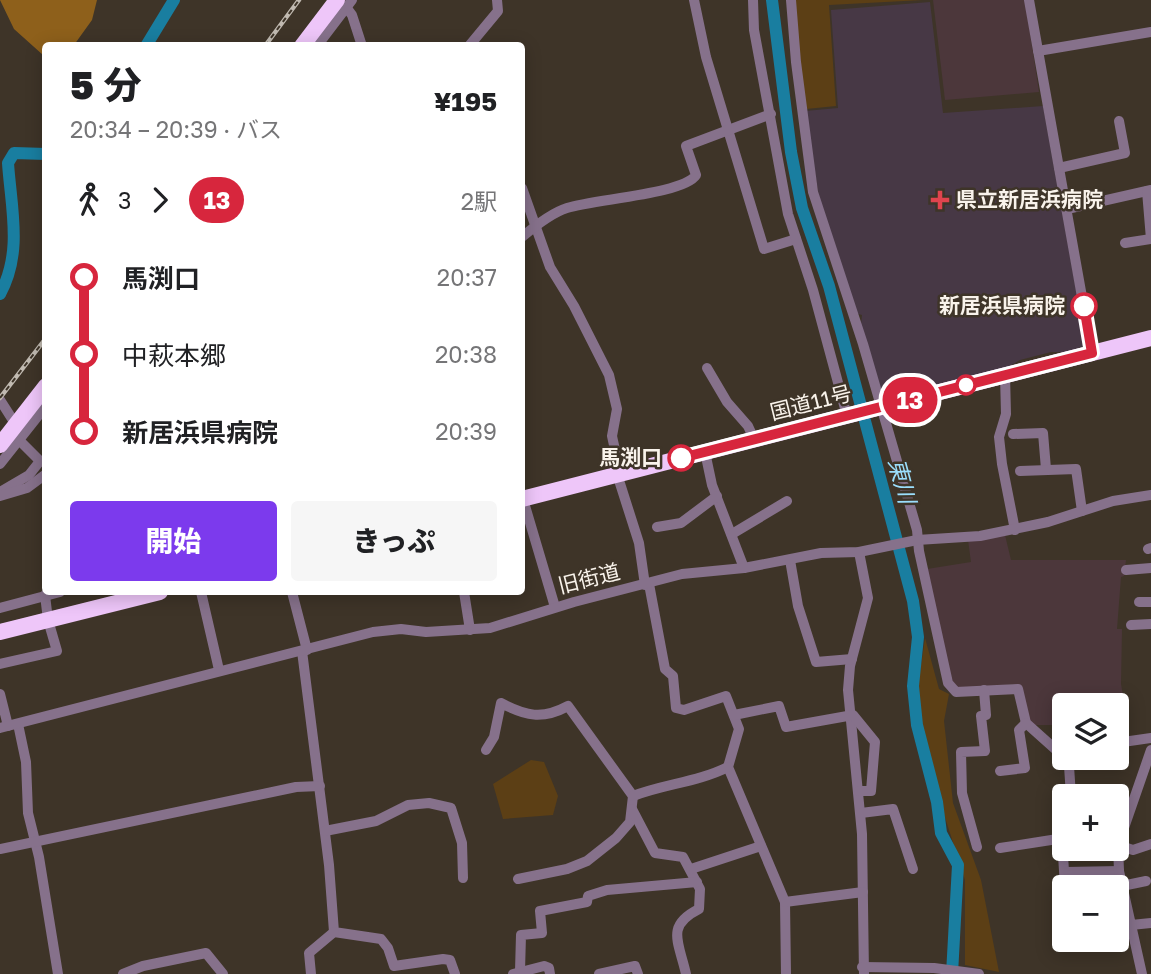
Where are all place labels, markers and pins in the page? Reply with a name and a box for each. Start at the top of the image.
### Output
place label: 県立新居浜病院 [956,186,1103,212]
marker: 県立新居浜病院 [930,190,950,210]
place label: 新居浜県病院 [939,292,1065,318]
marker: 新居浜県病院 [1071,293,1097,319]
unlabelled marker [956,375,976,395]
place label: 馬渕口 [599,444,662,470]
marker: 馬渕口 [668,445,694,471]

